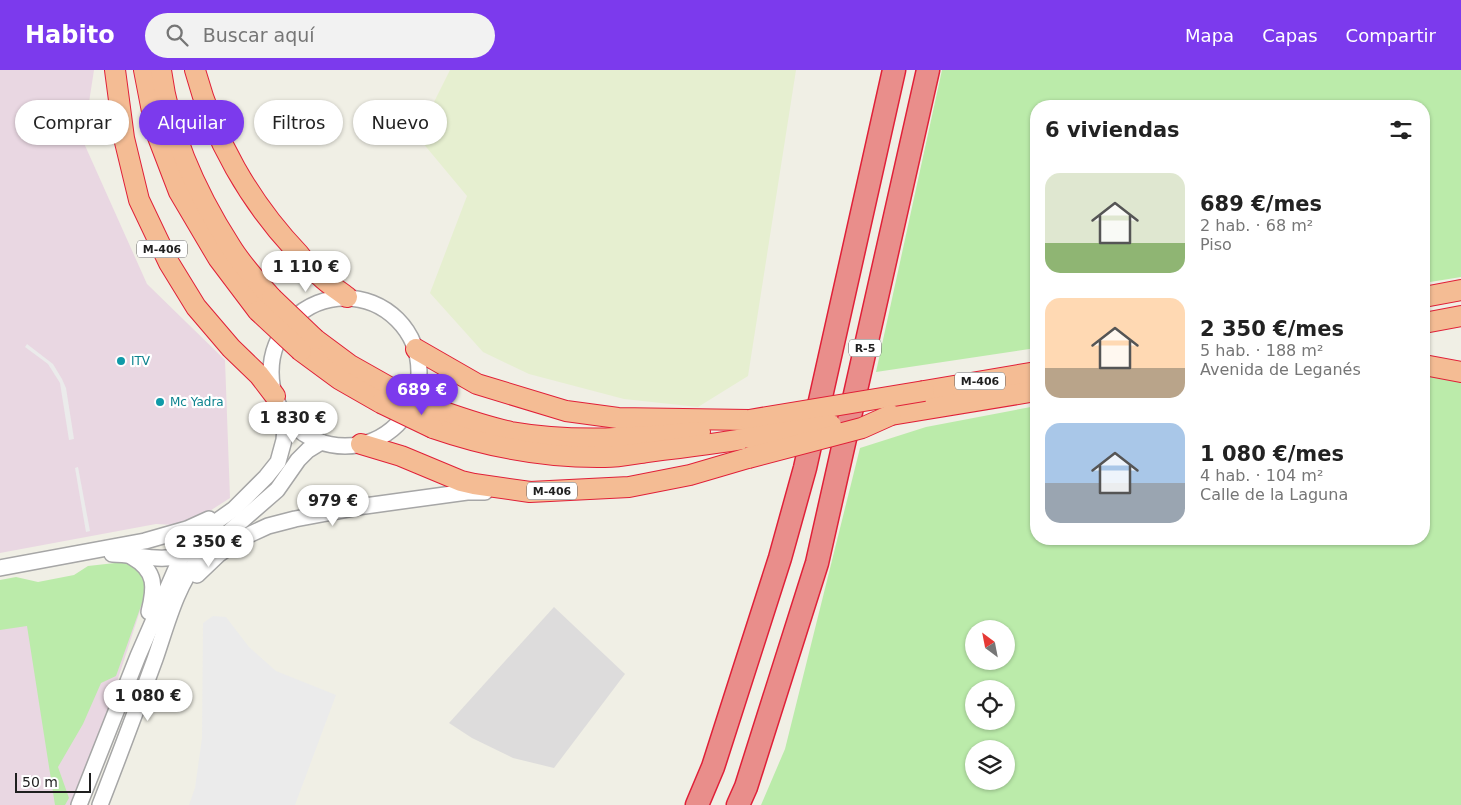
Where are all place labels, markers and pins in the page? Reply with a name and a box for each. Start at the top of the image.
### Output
pin: 1 110 € [260,250,352,293]
place label: ITV [131,354,151,368]
marker: ITV [115,355,127,367]
pin: 689 € [387,374,457,416]
place label: Mc Yadra [170,395,224,409]
marker: Mc Yadra [154,396,166,408]
pin: 1 830 € [247,402,339,444]
pin: 979 € [298,484,368,527]
pin: 2 350 € [163,526,255,568]
pin: 1 080 € [102,680,194,722]

